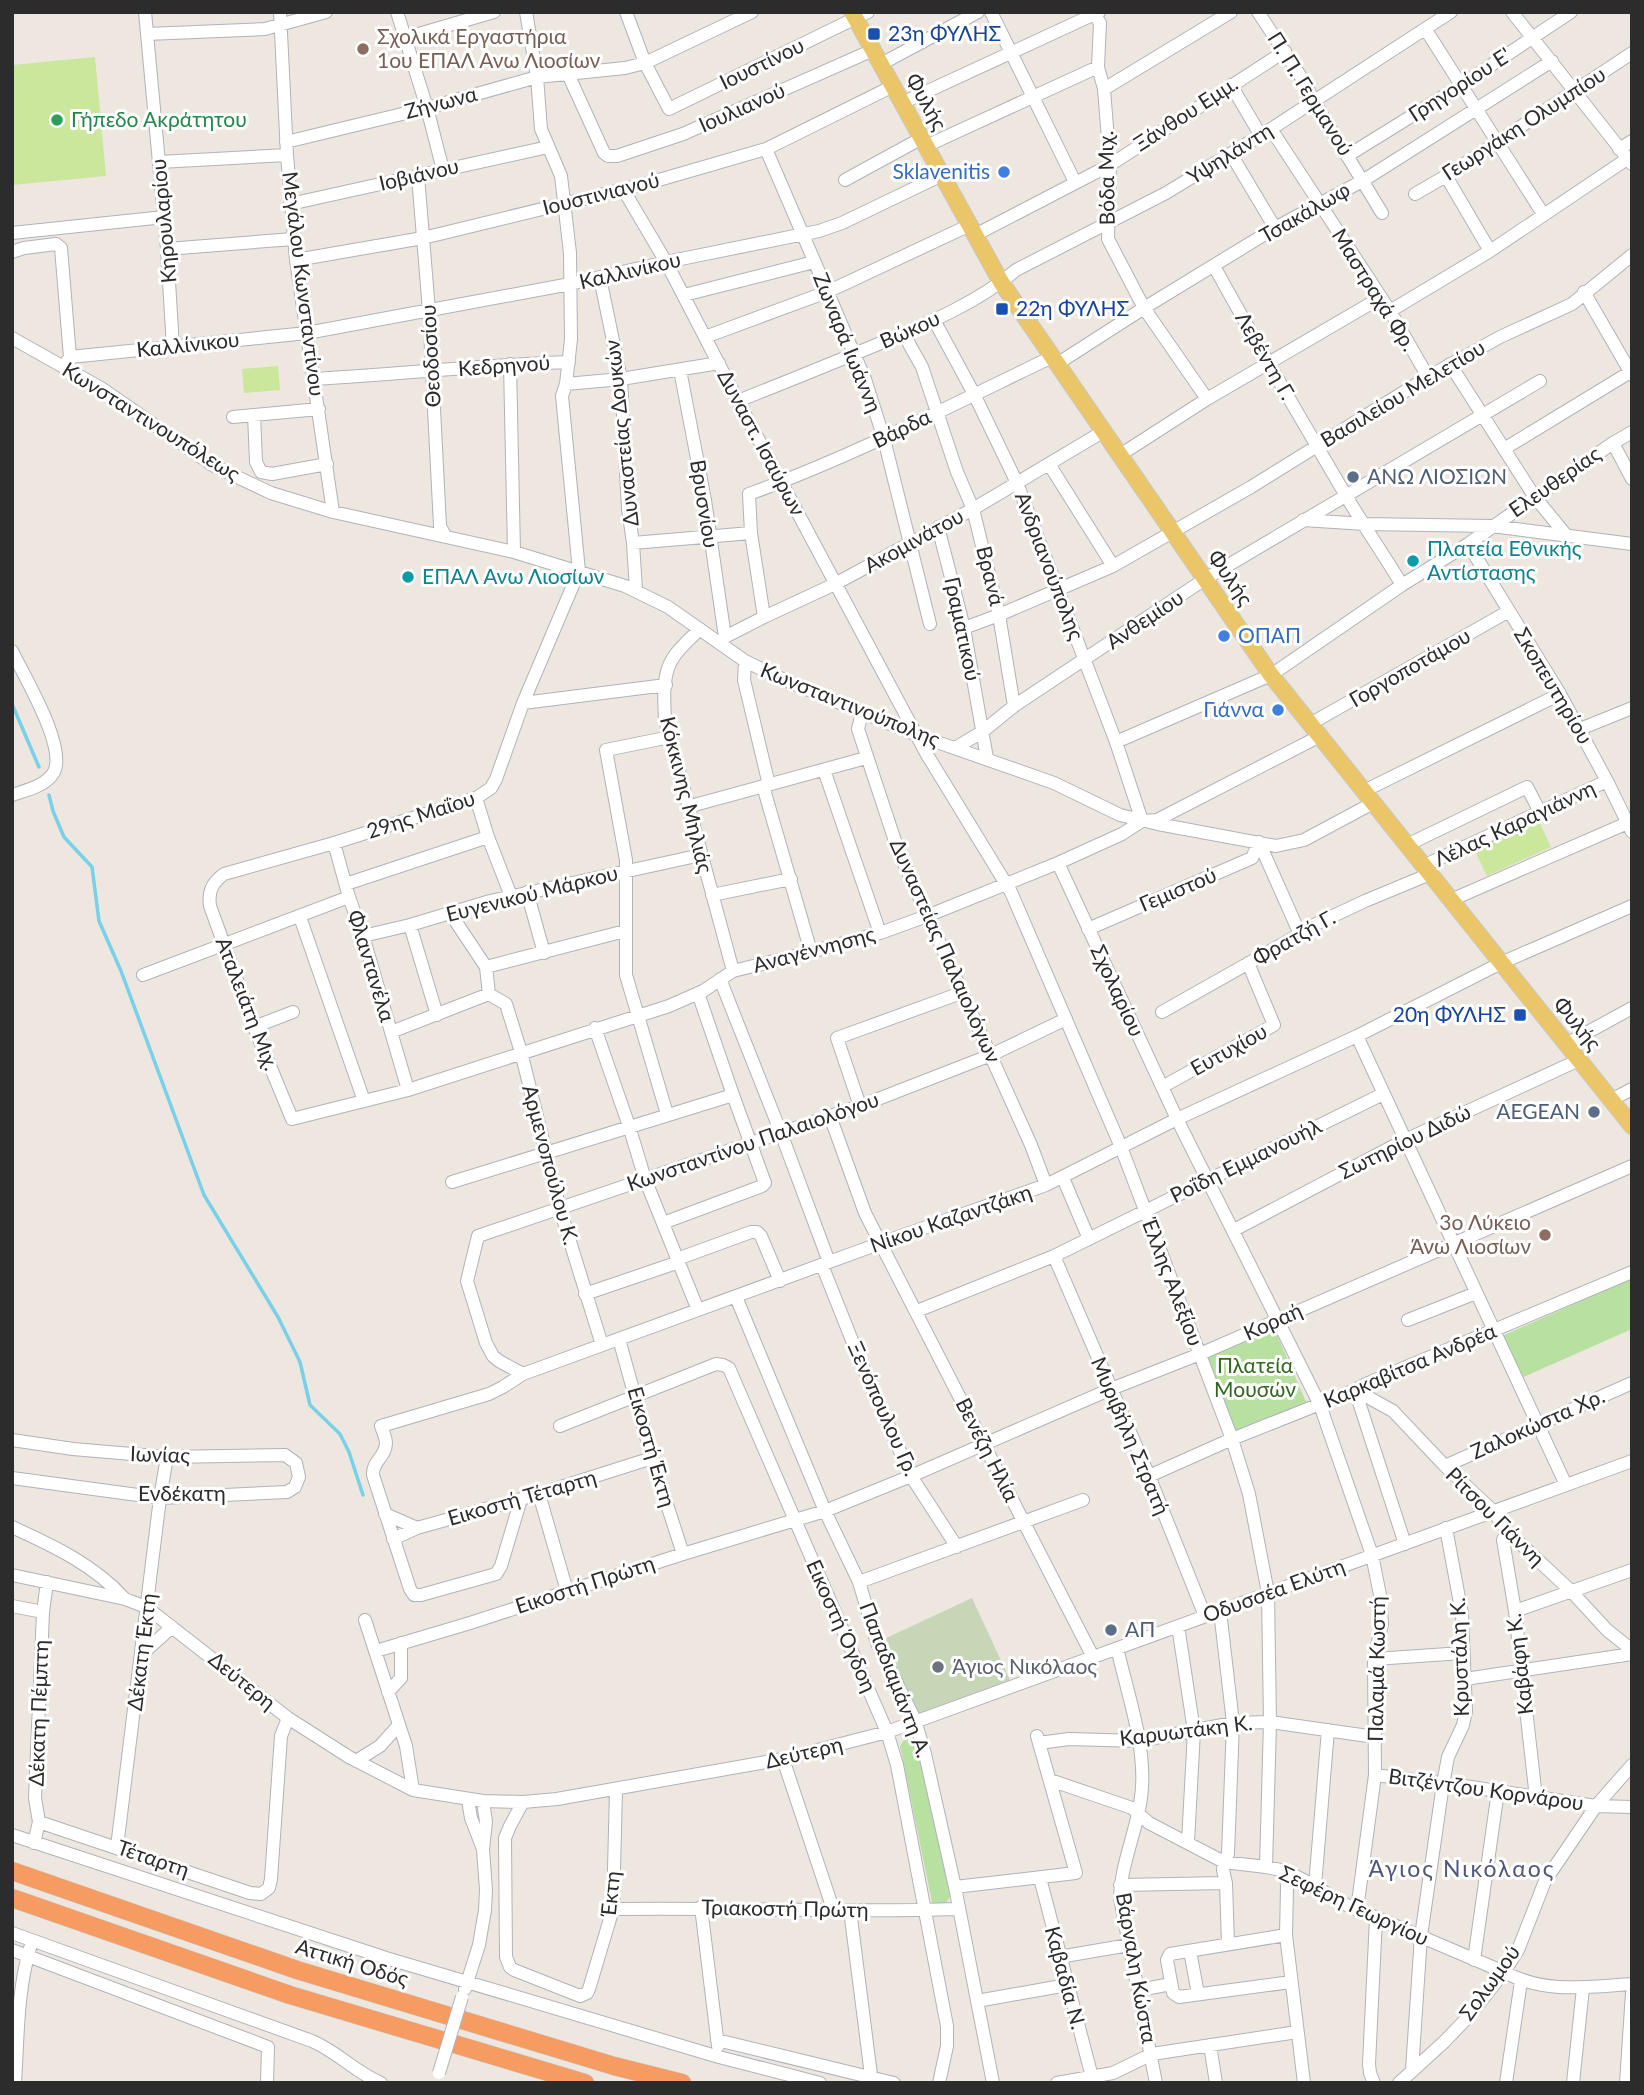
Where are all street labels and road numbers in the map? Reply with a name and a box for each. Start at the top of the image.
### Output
street label: Π. Π. Γερμανού [1263,27,1359,160]
street label: Ιουστίνου [715,31,808,94]
street label: Γρηγορίου Ε' [1403,41,1515,126]
street label: Γεωργάκη Ολυμπίου [1437,61,1610,185]
street label: Φυλής [901,68,953,135]
street label: Ξάνθου Εμμ. [1128,70,1242,156]
street label: Ιουλιανού [694,77,788,137]
street label: Ζήνωνα [402,80,480,123]
street label: Υψηλάντη [1182,117,1276,189]
street label: Βόδα Μιχ. [1092,131,1119,226]
street label: Ιοβιάνου [376,152,461,195]
street label: Κηρουλαρίου [145,158,180,284]
street label: Ιουστινιανού [540,166,662,219]
street label: Μεγάλου Κωνσταντίνου [278,170,331,398]
street label: Τσακάλωφ [1255,176,1354,248]
street label: Μαστραχά Φρ. [1328,223,1423,355]
street label: Καλλινίκου [576,246,683,293]
street label: Ζωναρά Ιωάννη [809,269,888,416]
street label: Θεοδοσίου [414,304,445,408]
street label: Βώκου [876,304,943,353]
street label: Λεβέντη Γ. [1231,307,1301,404]
street label: Καλλίνικου [135,326,241,361]
street label: Βασιλείου Μελετίου [1316,334,1489,452]
street label: Δυναστείας Δουκών [598,338,643,528]
street label: Κεδρηνού [457,349,551,380]
street label: Κωνσταντινουπόλεως [58,356,245,486]
street label: Δυναστ. Ισαύρων [713,365,812,520]
street label: Βάρδα [868,403,935,452]
street label: Ελευθερίας [1504,440,1605,521]
street label: Βρυσνίου [686,458,725,550]
street label: Ανδριανούπολης [1011,488,1090,643]
street label: Ακομινάτου [859,502,967,577]
street label: Βρανά [972,543,1011,609]
street label: Φυλής [1204,545,1259,610]
street label: Γραματικού [940,574,987,683]
street label: Ανθεμίου [1101,584,1188,654]
street label: Γοργοποτάμου [1344,622,1474,711]
street label: Σκοπευτηρίου [1510,623,1599,748]
street label: Κωνσταντινούπολης [757,656,944,751]
street label: Κόκκινης Μηλιάς [656,714,719,876]
street label: Λέλας Καραγιάννη [1430,774,1599,871]
street label: 29ης Μαΐου [363,784,478,843]
street label: Δυναστείας Παλαιολόγων [886,834,1007,1066]
street label: Ευγενικού Μάρκου [443,859,620,926]
street label: Γεμιστού [1135,861,1220,916]
street label: Φρατζή Γ. [1247,904,1339,970]
street label: Φλαντανέλα [344,906,401,1025]
street label: Αναγέννησης [750,920,878,977]
street label: Αταλειάτη Μιχ. [212,933,285,1074]
street label: Σχολαρίου [1086,941,1150,1040]
street label: Φυλής [1549,991,1607,1055]
street label: Ευτυχίου [1186,1017,1271,1080]
street label: Αρμενοπούλου Κ. [518,1082,585,1247]
street label: Κωνσταντίνου Παλαιολόγου [623,1086,882,1196]
street label: Σωτηρίου Διδώ [1335,1098,1474,1183]
street label: Ροΐδη Εμμανουήλ [1166,1112,1326,1207]
street label: Νίκου Καζαντζάκη [866,1178,1035,1257]
street label: Έλλης Αλεξίου [1138,1214,1209,1349]
street label: Κοραή [1239,1297,1306,1345]
street label: Καρκαβίτσα Ανδρέα [1319,1317,1500,1412]
street label: Ξενόπουλου Γρ. [844,1337,925,1479]
street label: Μυριβήλη Στρατή [1087,1353,1176,1518]
street label: Ζαλοκώστα Χρ. [1467,1382,1608,1463]
street label: Εικοστή Έκτη [623,1384,682,1510]
street label: Βενέζη Ηλία [951,1393,1025,1506]
street label: Ιωνίας [130,1440,191,1467]
street label: Ρίτσου Γιάννη [1441,1461,1551,1571]
street label: Εικοστή Τέταρτη [444,1463,599,1530]
street label: Ενδέκατη [138,1480,226,1505]
street label: Εικοστή Πρώτη [512,1549,657,1618]
street label: Οδυσσέα Ελύτη [1199,1552,1348,1627]
street label: Εικοστή Όγδοη [802,1555,883,1696]
street label: Δέκατη Έκτη [121,1592,160,1712]
street label: Παλαμά Κωστή [1362,1596,1389,1742]
street label: Κρυστάλη Κ. [1444,1597,1473,1717]
street label: Παπαδιαμάντη Α. [855,1598,938,1761]
street label: Καβάφη Κ. [1500,1612,1537,1716]
street label: Δέκατη Πέμπτη [22,1639,53,1787]
street label: Δεύτερη [205,1645,281,1714]
street label: Καρυωτάκη Κ. [1118,1709,1254,1750]
street label: Δεύτερη [763,1731,845,1773]
street label: Βιτζέντζου Κορνάρου [1387,1762,1585,1815]
street label: Τέταρτη [114,1834,193,1882]
street label: Σεφέρη Γεωργίου [1276,1859,1433,1950]
street label: Έκτη [595,1870,624,1918]
street label: Βάρναλη Κώστα [1112,1890,1163,2046]
street label: Τριακοστή Πρώτη [701,1894,869,1921]
street label: Καβαδία Ν. [1041,1923,1092,2032]
street label: Αττική Οδός [293,1933,412,1991]
street label: Σολωμού [1453,1940,1524,2025]

